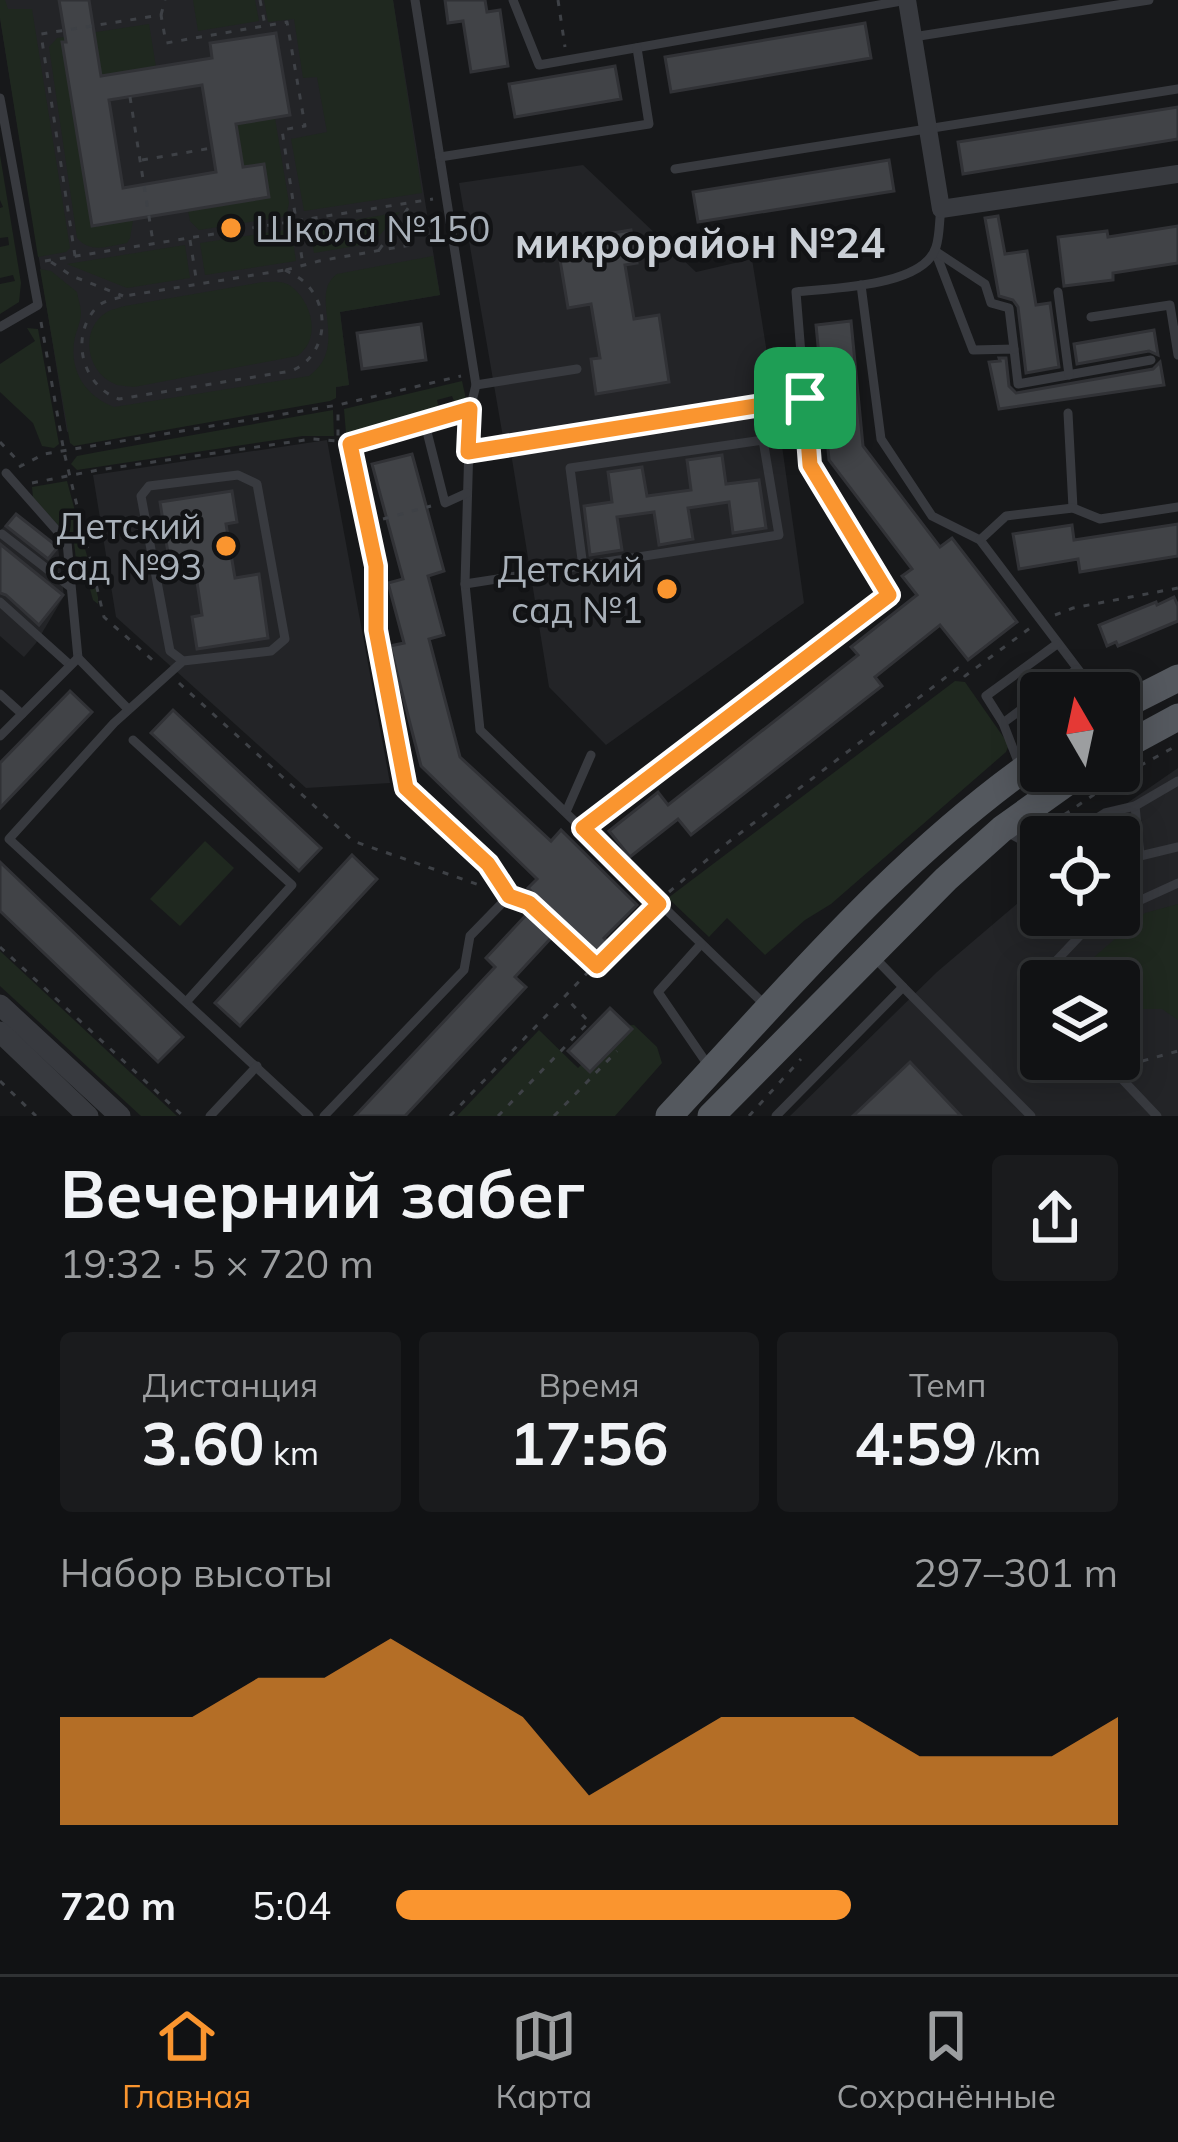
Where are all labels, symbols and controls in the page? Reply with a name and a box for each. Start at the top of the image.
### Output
place label: Школа №150 [255,206,490,251]
marker: Школа №150 [218,215,244,241]
district label: микрорайон №24 [515,216,885,269]
pin [754,347,856,449]
icon: arrive [772,365,838,431]
place label: Детский сад №93 [48,503,202,589]
marker: Детский сад №93 [213,533,239,559]
place label: Детский сад №1 [497,546,643,632]
marker: Детский сад №1 [654,576,680,602]
north arrow [1020,672,1140,792]
map controls [1020,672,1140,1080]
button: locate [1020,816,1140,936]
button: layers [1020,960,1140,1080]
text: Вечерний забег [60,1152,585,1235]
button: share [992,1155,1118,1281]
text: 19:32 · 5 × 720 m [60,1239,374,1288]
text: Дистанция [143,1364,318,1405]
text: Время [538,1364,640,1405]
text: Темп [909,1364,986,1405]
text: 3.60 [142,1405,264,1480]
text: 17:56 [510,1405,668,1480]
text: 4:59 [854,1405,977,1480]
text: km [264,1432,319,1473]
text: /km [977,1432,1041,1473]
text: Набор высоты [60,1548,333,1597]
text: 297–301 m [913,1548,1118,1597]
text: 720 m [60,1881,176,1930]
text: 5:04 [252,1881,331,1930]
tab: Главная [122,2003,251,2116]
tab: Карта [495,2003,592,2116]
tab: Сохранённые [836,2003,1056,2116]

